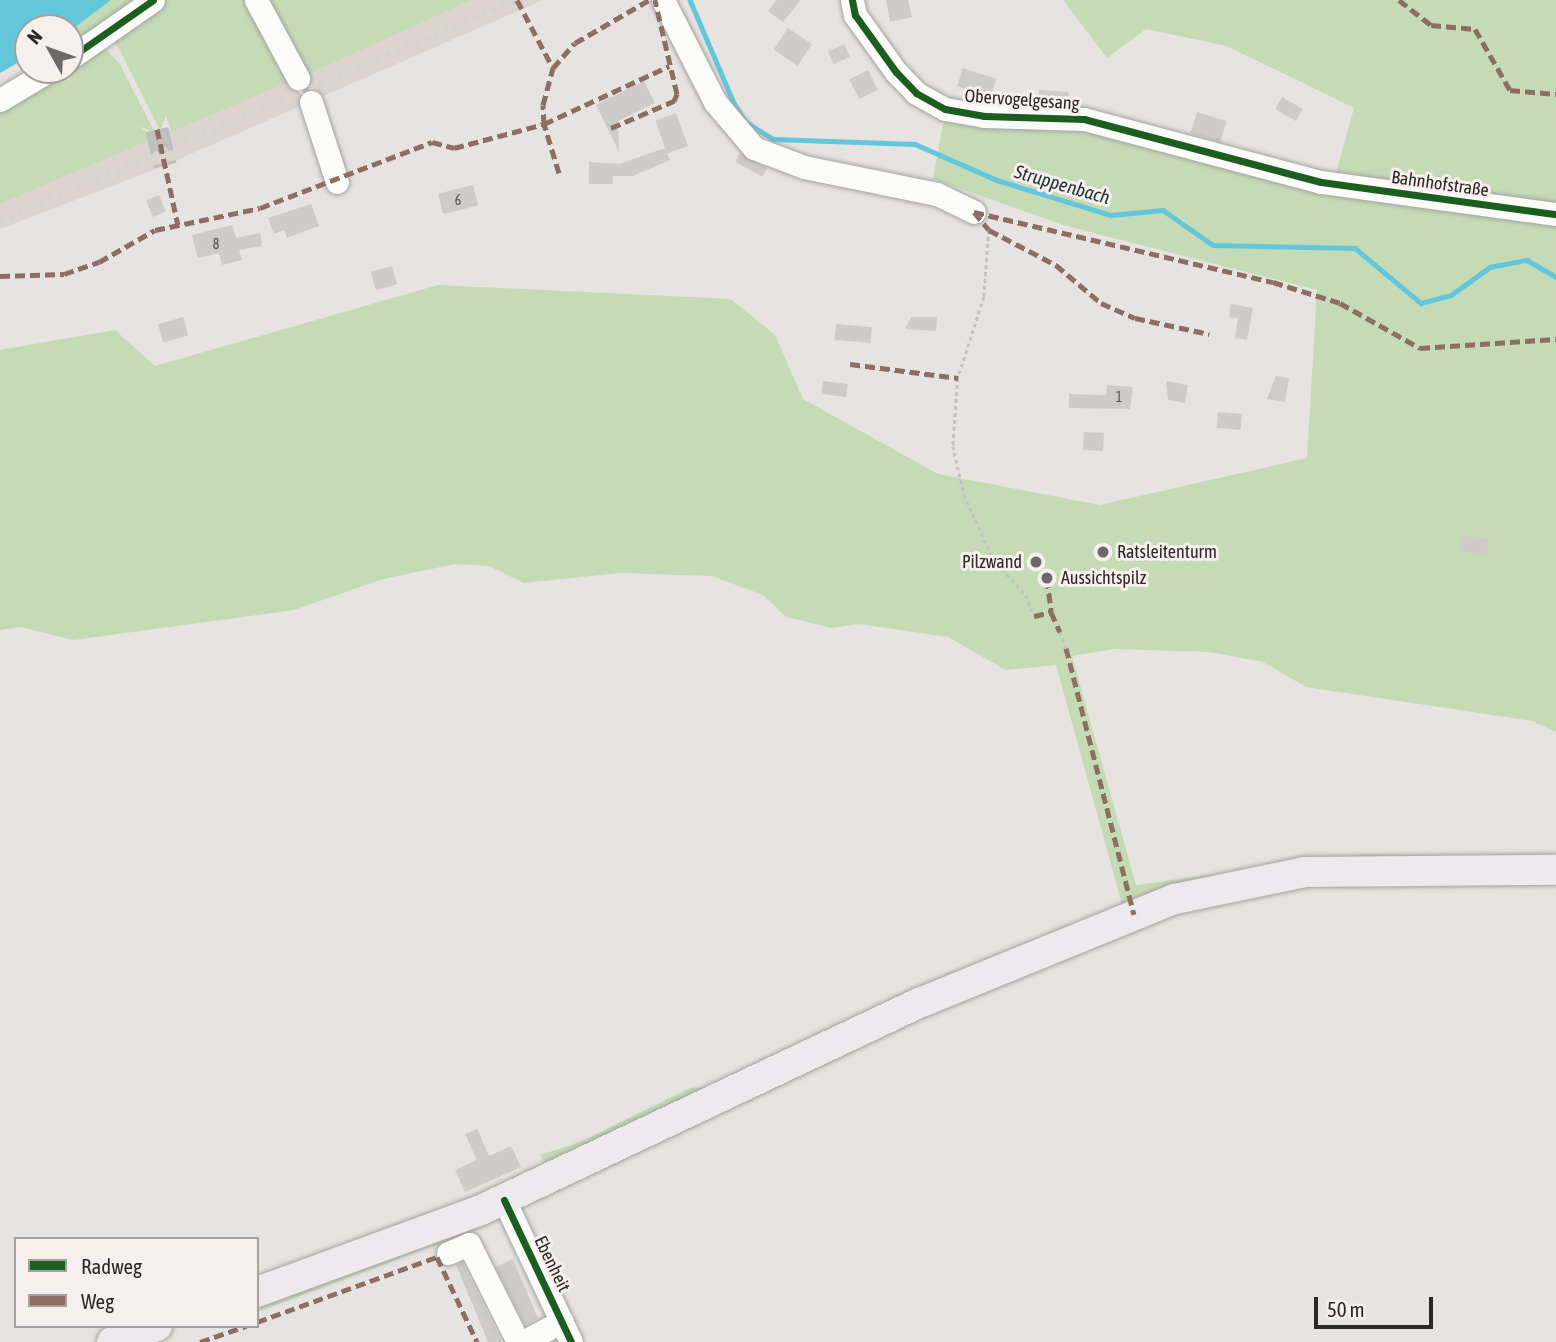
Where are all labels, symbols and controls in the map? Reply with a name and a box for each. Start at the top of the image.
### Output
north arrow [14,14,84,84]
text: N [22,25,46,48]
street label: Obervogelgesang [964,85,1080,115]
water label: Struppenbach [1012,161,1112,209]
street label: Bahnhofstraße [1390,166,1490,202]
house number: 6 [455,192,461,208]
house number: 8 [213,236,219,252]
house number: 1 [1116,389,1122,405]
place label: Ratsleitenturm [1117,541,1217,563]
marker: Ratsleitenturm [1095,544,1111,560]
place label: Pilzwand [962,551,1022,573]
marker: Pilzwand [1028,554,1044,570]
place label: Aussichtspilz [1061,567,1146,589]
marker: Aussichtspilz [1039,570,1055,586]
street label: Ebenheit [529,1233,575,1295]
legend [14,1237,259,1328]
text: Radweg [81,1254,142,1278]
scale bar [1318,1282,1437,1326]
text: Weg [81,1289,114,1313]
text: 50 m [1327,1297,1365,1321]

